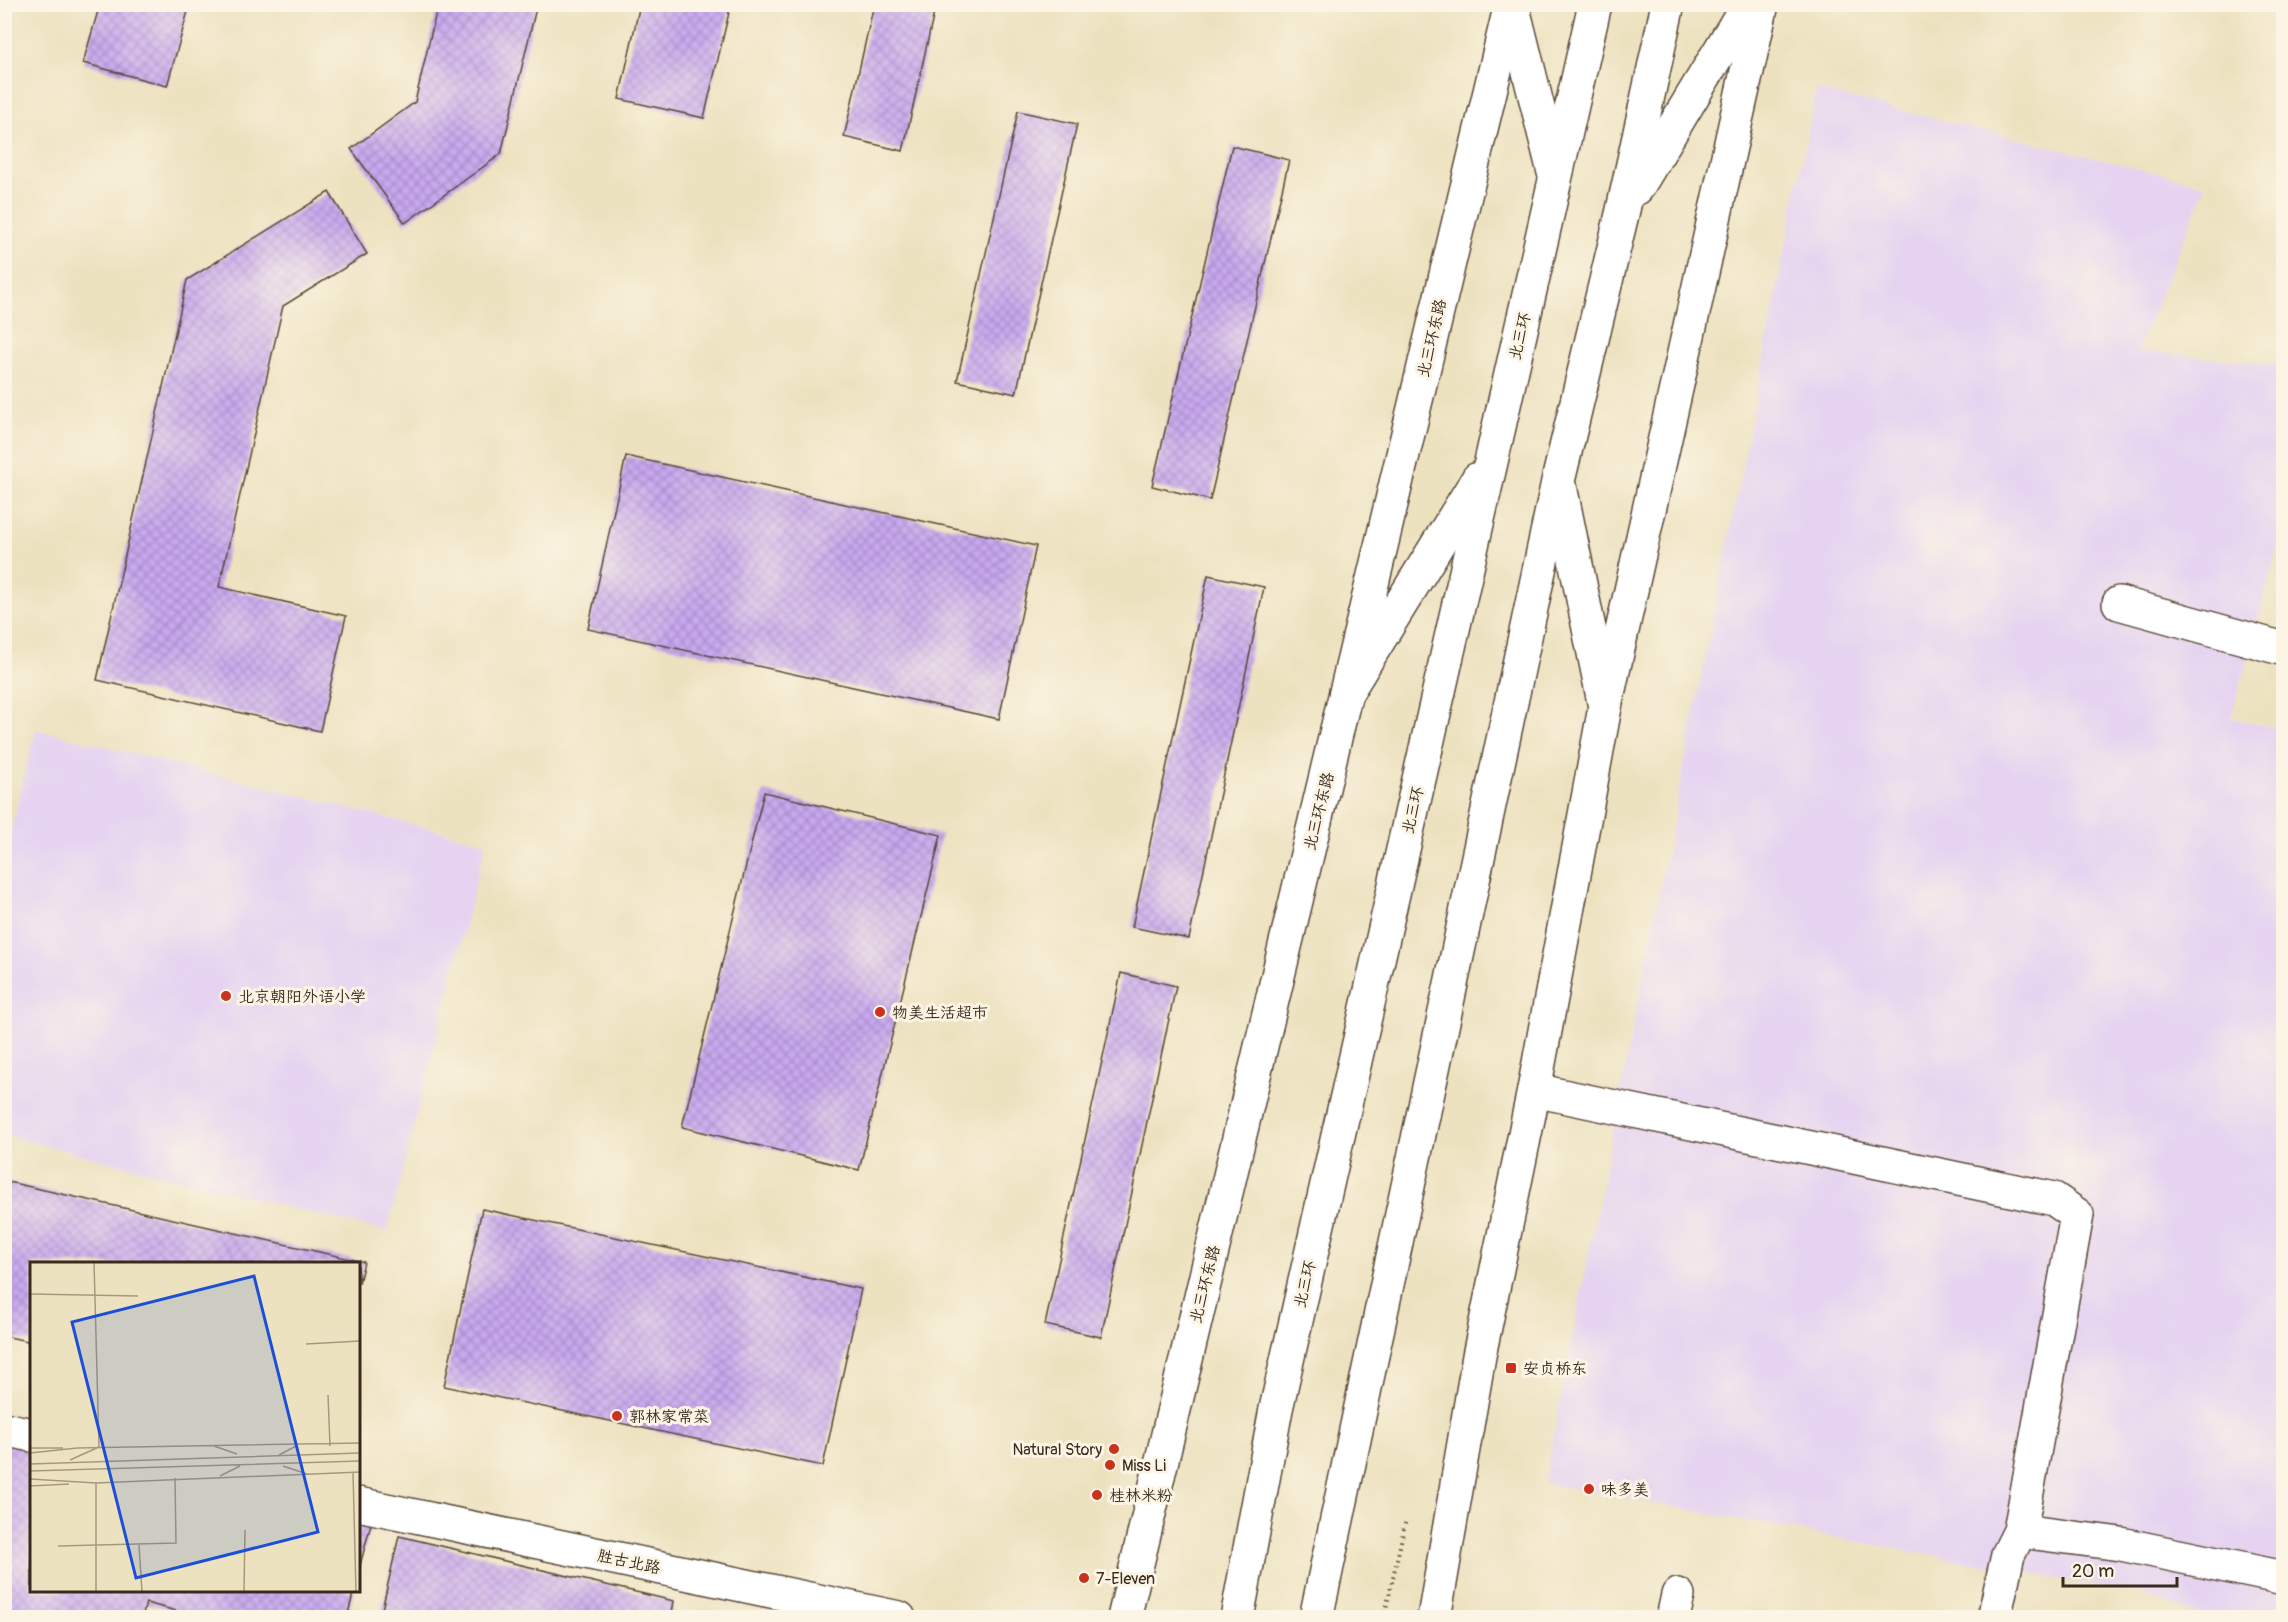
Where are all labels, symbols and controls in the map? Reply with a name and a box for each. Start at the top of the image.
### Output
street label: 北三环东路 [1413,297,1451,379]
street label: 北三环 [1505,311,1535,362]
street label: 北三环东路 [1300,770,1338,852]
street label: 北三环 [1398,785,1428,836]
place label: 北京朝阳外语小学 [238,987,366,1007]
marker: 北京朝阳外语小学 [219,989,233,1003]
place label: 物美生活超市 [892,1003,988,1023]
marker: 物美生活超市 [873,1005,887,1019]
street label: 北三环东路 [1186,1243,1224,1325]
street label: 北三环 [1290,1259,1320,1310]
inset map [30,1262,360,1592]
place label: 安贞桥东 [1523,1359,1587,1379]
marker: 安贞桥东 [1504,1361,1518,1375]
place label: 郭林家常菜 [629,1407,709,1427]
marker: 郭林家常菜 [610,1409,624,1423]
place label: Natural Story [1012,1440,1102,1460]
marker: Natural Story [1107,1442,1121,1456]
place label: Miss Li [1122,1456,1166,1476]
marker: Miss Li [1103,1458,1117,1472]
place label: 味多美 [1601,1480,1649,1500]
marker: 味多美 [1582,1482,1596,1496]
place label: 桂林米粉 [1109,1486,1173,1506]
marker: 桂林米粉 [1090,1488,1104,1502]
street label: 胜古北路 [595,1546,662,1578]
scale bar [2063,1550,2177,1588]
text: 20 m [2072,1560,2114,1583]
place label: 7-Eleven [1096,1569,1155,1589]
marker: 7-Eleven [1077,1571,1091,1585]

